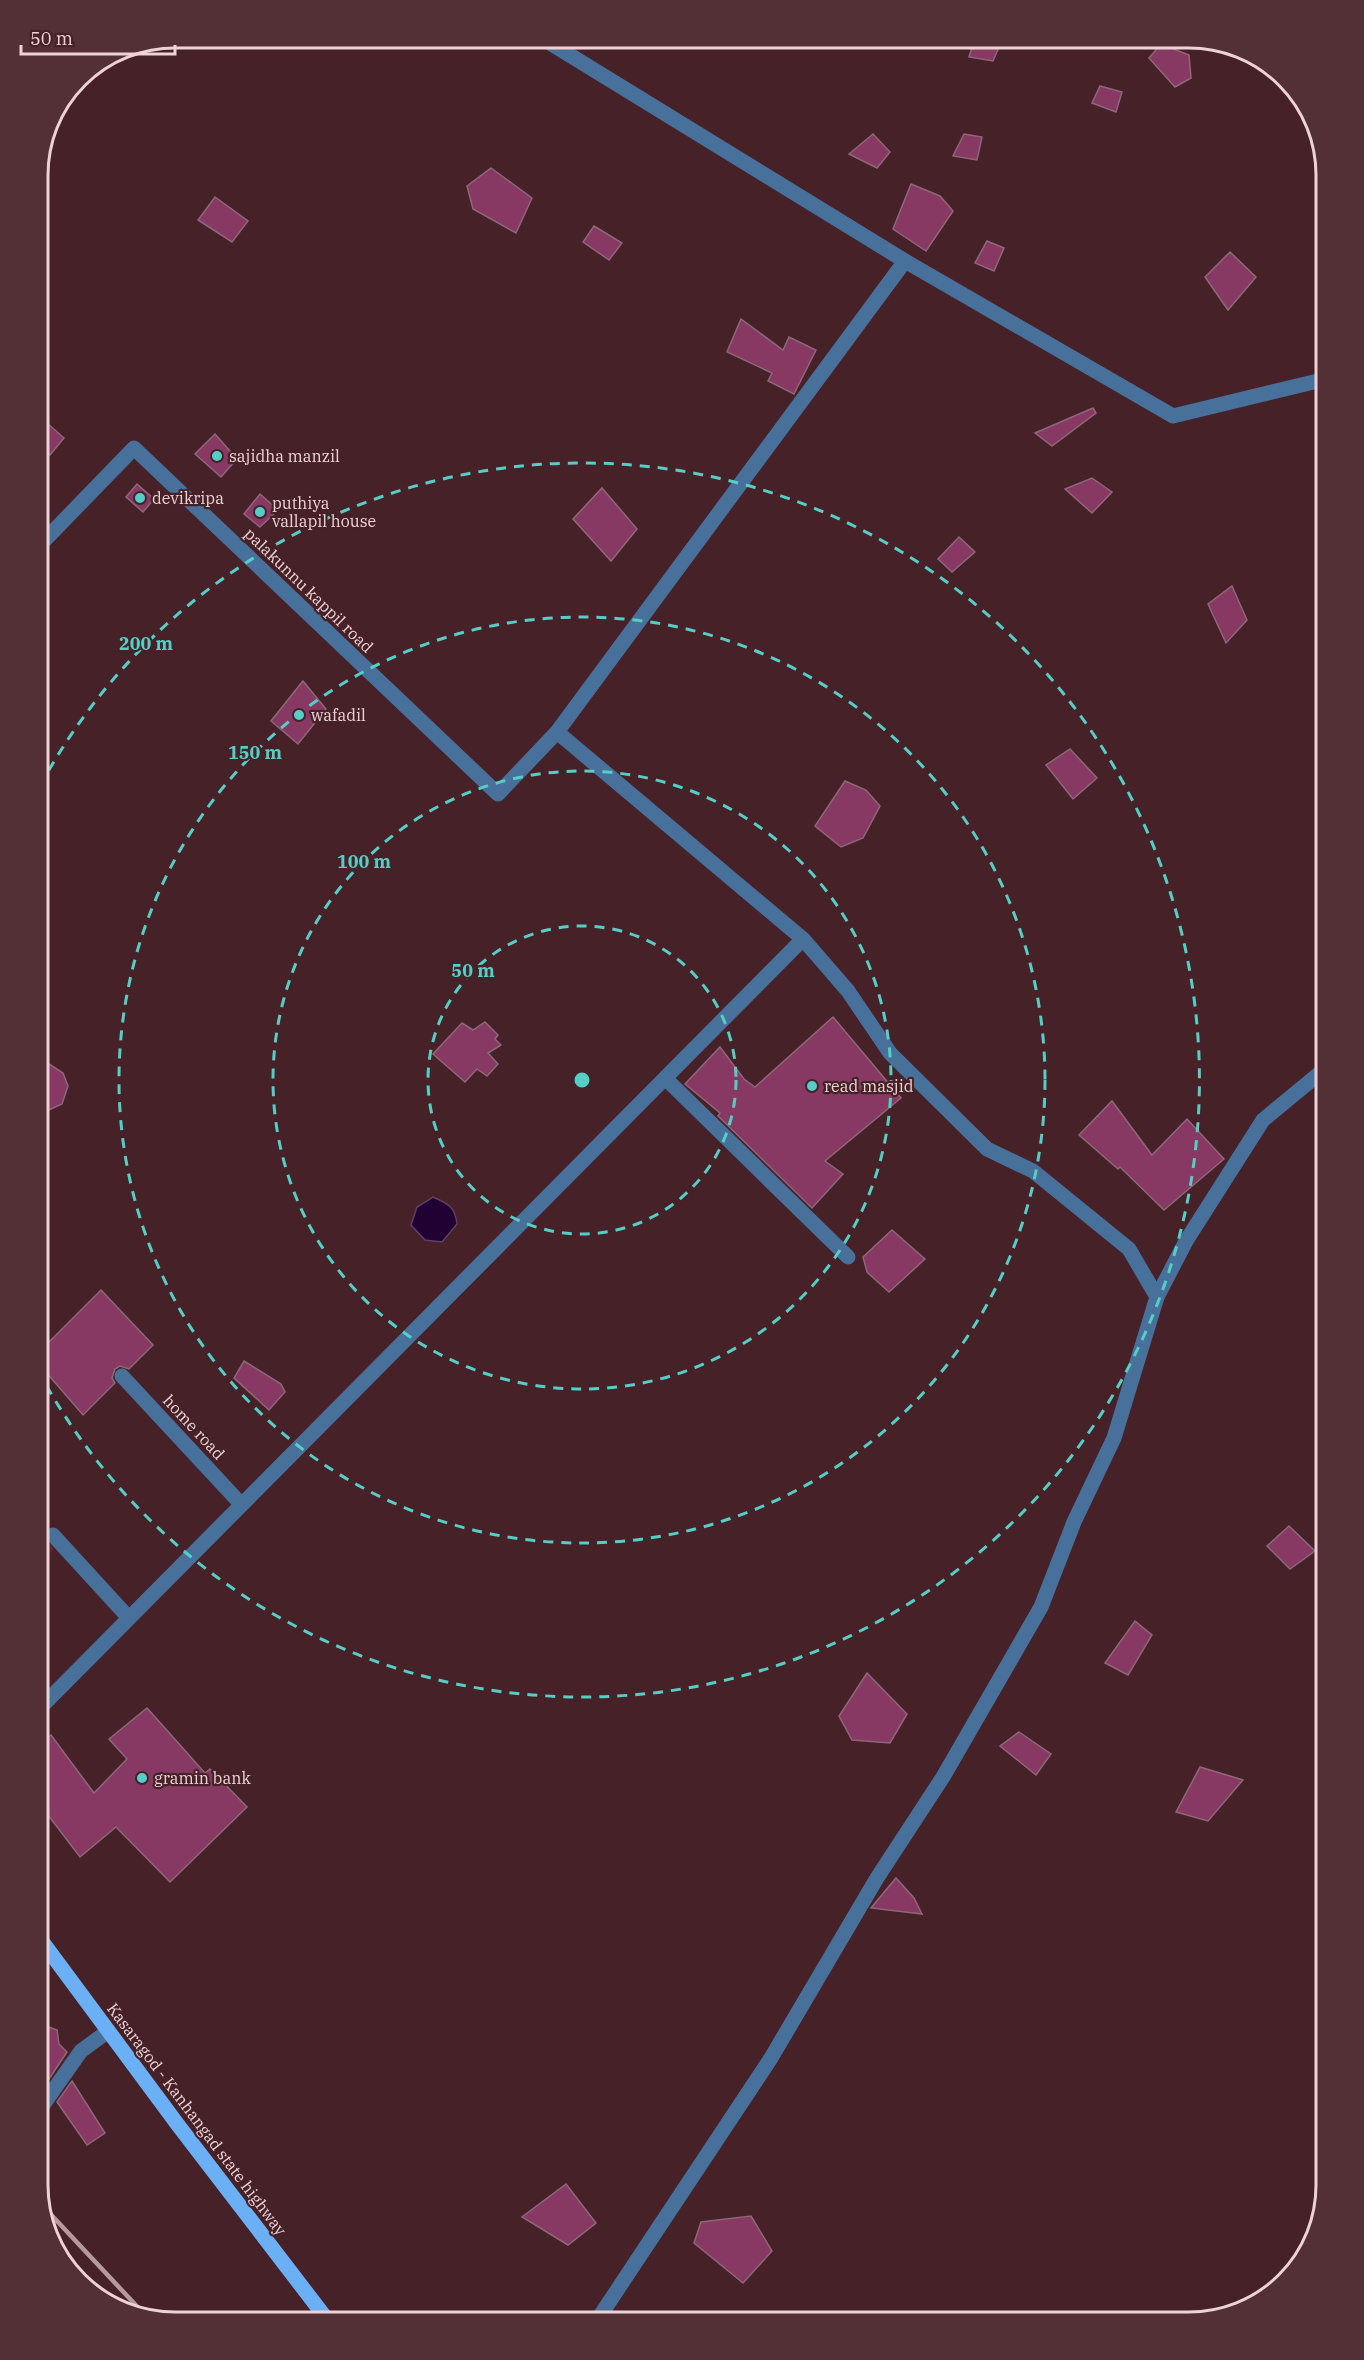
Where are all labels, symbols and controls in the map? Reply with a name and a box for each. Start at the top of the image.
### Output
scale bar [21,18,176,56]
text: 50 m [30,27,73,50]
place label: sajidha manzil [229,446,340,466]
marker: sajidha manzil [210,449,224,463]
place label: devikripa [152,488,224,508]
marker: devikripa [133,491,147,505]
place label: puthiya vallapil house [272,493,376,531]
marker: puthiya vallapil house [253,505,267,519]
street label: palakunnu kappil road [240,523,378,657]
text: 200 m [119,632,174,655]
place label: wafadil [311,705,366,725]
marker: wafadil [292,708,306,722]
text: 150 m [228,741,283,764]
text: 100 m [337,850,392,873]
text: 50 m [451,959,495,982]
centre of rings [572,1070,592,1090]
place label: read masjid [824,1076,914,1096]
marker: read masjid [805,1079,819,1093]
street label: home road [159,1390,229,1464]
place label: gramin bank [154,1768,251,1788]
marker: gramin bank [135,1771,149,1785]
street label: Kasaragod - Kanhangad state highway [103,1999,291,2240]

